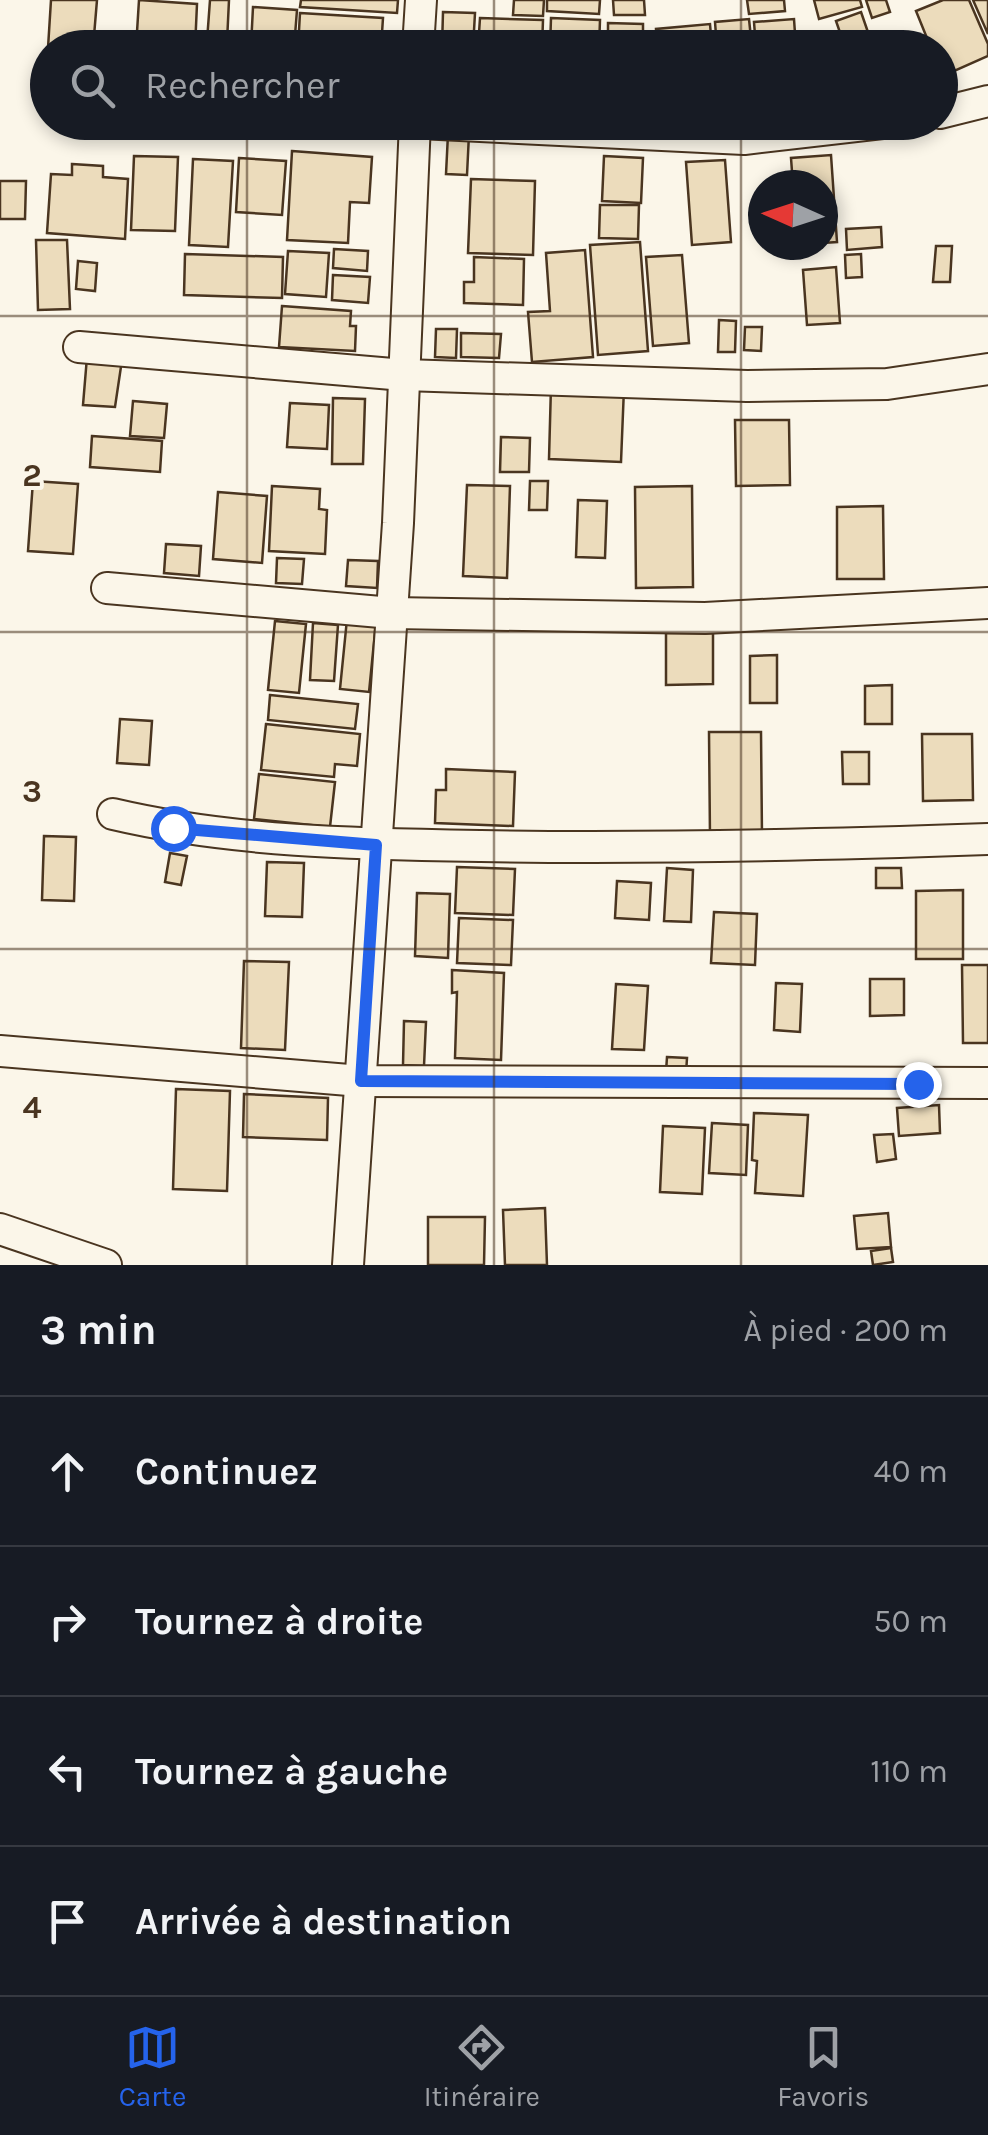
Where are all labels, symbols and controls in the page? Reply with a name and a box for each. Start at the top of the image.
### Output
search box [30,30,958,140]
icon: search [65,58,120,113]
text: Rechercher [145,63,339,108]
north arrow [748,170,838,260]
text: 2 [22,457,42,494]
text: 3 [22,773,42,810]
route start [151,806,197,852]
route end [896,1062,942,1108]
text: 4 [22,1089,42,1126]
text: 3 min [40,1305,157,1355]
text: À pied · 200 m [743,1312,948,1349]
icon: ahead [40,1444,95,1499]
text: Continuez [135,1449,318,1494]
text: 40 m [874,1453,948,1490]
icon: right [40,1594,95,1649]
text: Tournez à droite [135,1599,423,1644]
text: 50 m [873,1603,948,1640]
icon: left [40,1744,95,1799]
text: Tournez à gauche [135,1749,448,1794]
text: 110 m [870,1753,948,1790]
icon: arrive [40,1894,95,1949]
text: Arrivée à destination [135,1899,512,1944]
tab: Carte [119,2020,186,2113]
tab: Itinéraire [424,2020,540,2113]
tab: Favoris [777,2020,869,2113]

